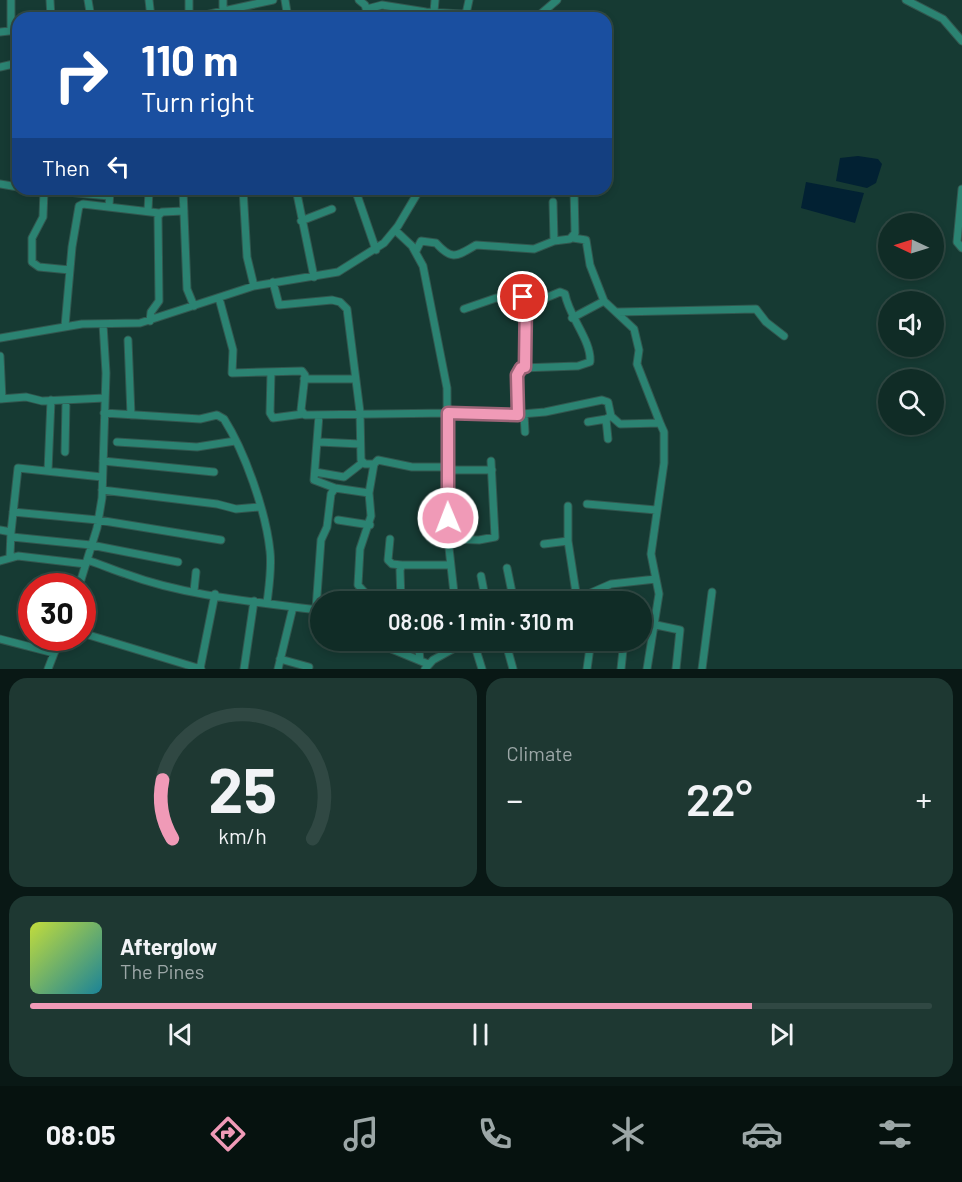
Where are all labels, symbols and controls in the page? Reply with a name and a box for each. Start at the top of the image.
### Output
text: 110 m [141,34,238,84]
icon: right [42,36,120,114]
text: Turn right [141,85,255,117]
icon: left [102,150,135,183]
text: Then [42,154,90,180]
north arrow [878,213,944,279]
map controls [878,213,944,435]
pin [497,271,548,322]
icon: arrive [506,280,539,313]
button: sound [878,291,944,357]
button: search [878,369,944,435]
position arrow [416,486,480,550]
speed limit sign: 30 [18,573,96,651]
text: 08:06 · 1 min · 310 m [388,608,574,634]
text: Climate [507,741,573,765]
text: 25 [208,751,277,825]
text: 22° [686,771,753,825]
text: − [507,779,523,819]
text: + [915,779,932,819]
text: km/h [218,824,267,849]
text: Afterglow [120,933,217,959]
text: The Pines [120,959,204,983]
icon: previous [164,1018,197,1051]
icon: pause [464,1018,497,1051]
icon: next [765,1018,798,1051]
icon: directions [207,1113,249,1155]
icon: music [340,1113,382,1155]
icon: phone [474,1113,516,1155]
icon: climate [607,1113,649,1155]
icon: car [741,1113,783,1155]
icon: filters [874,1113,916,1155]
text: 08:05 [46,1118,116,1150]

